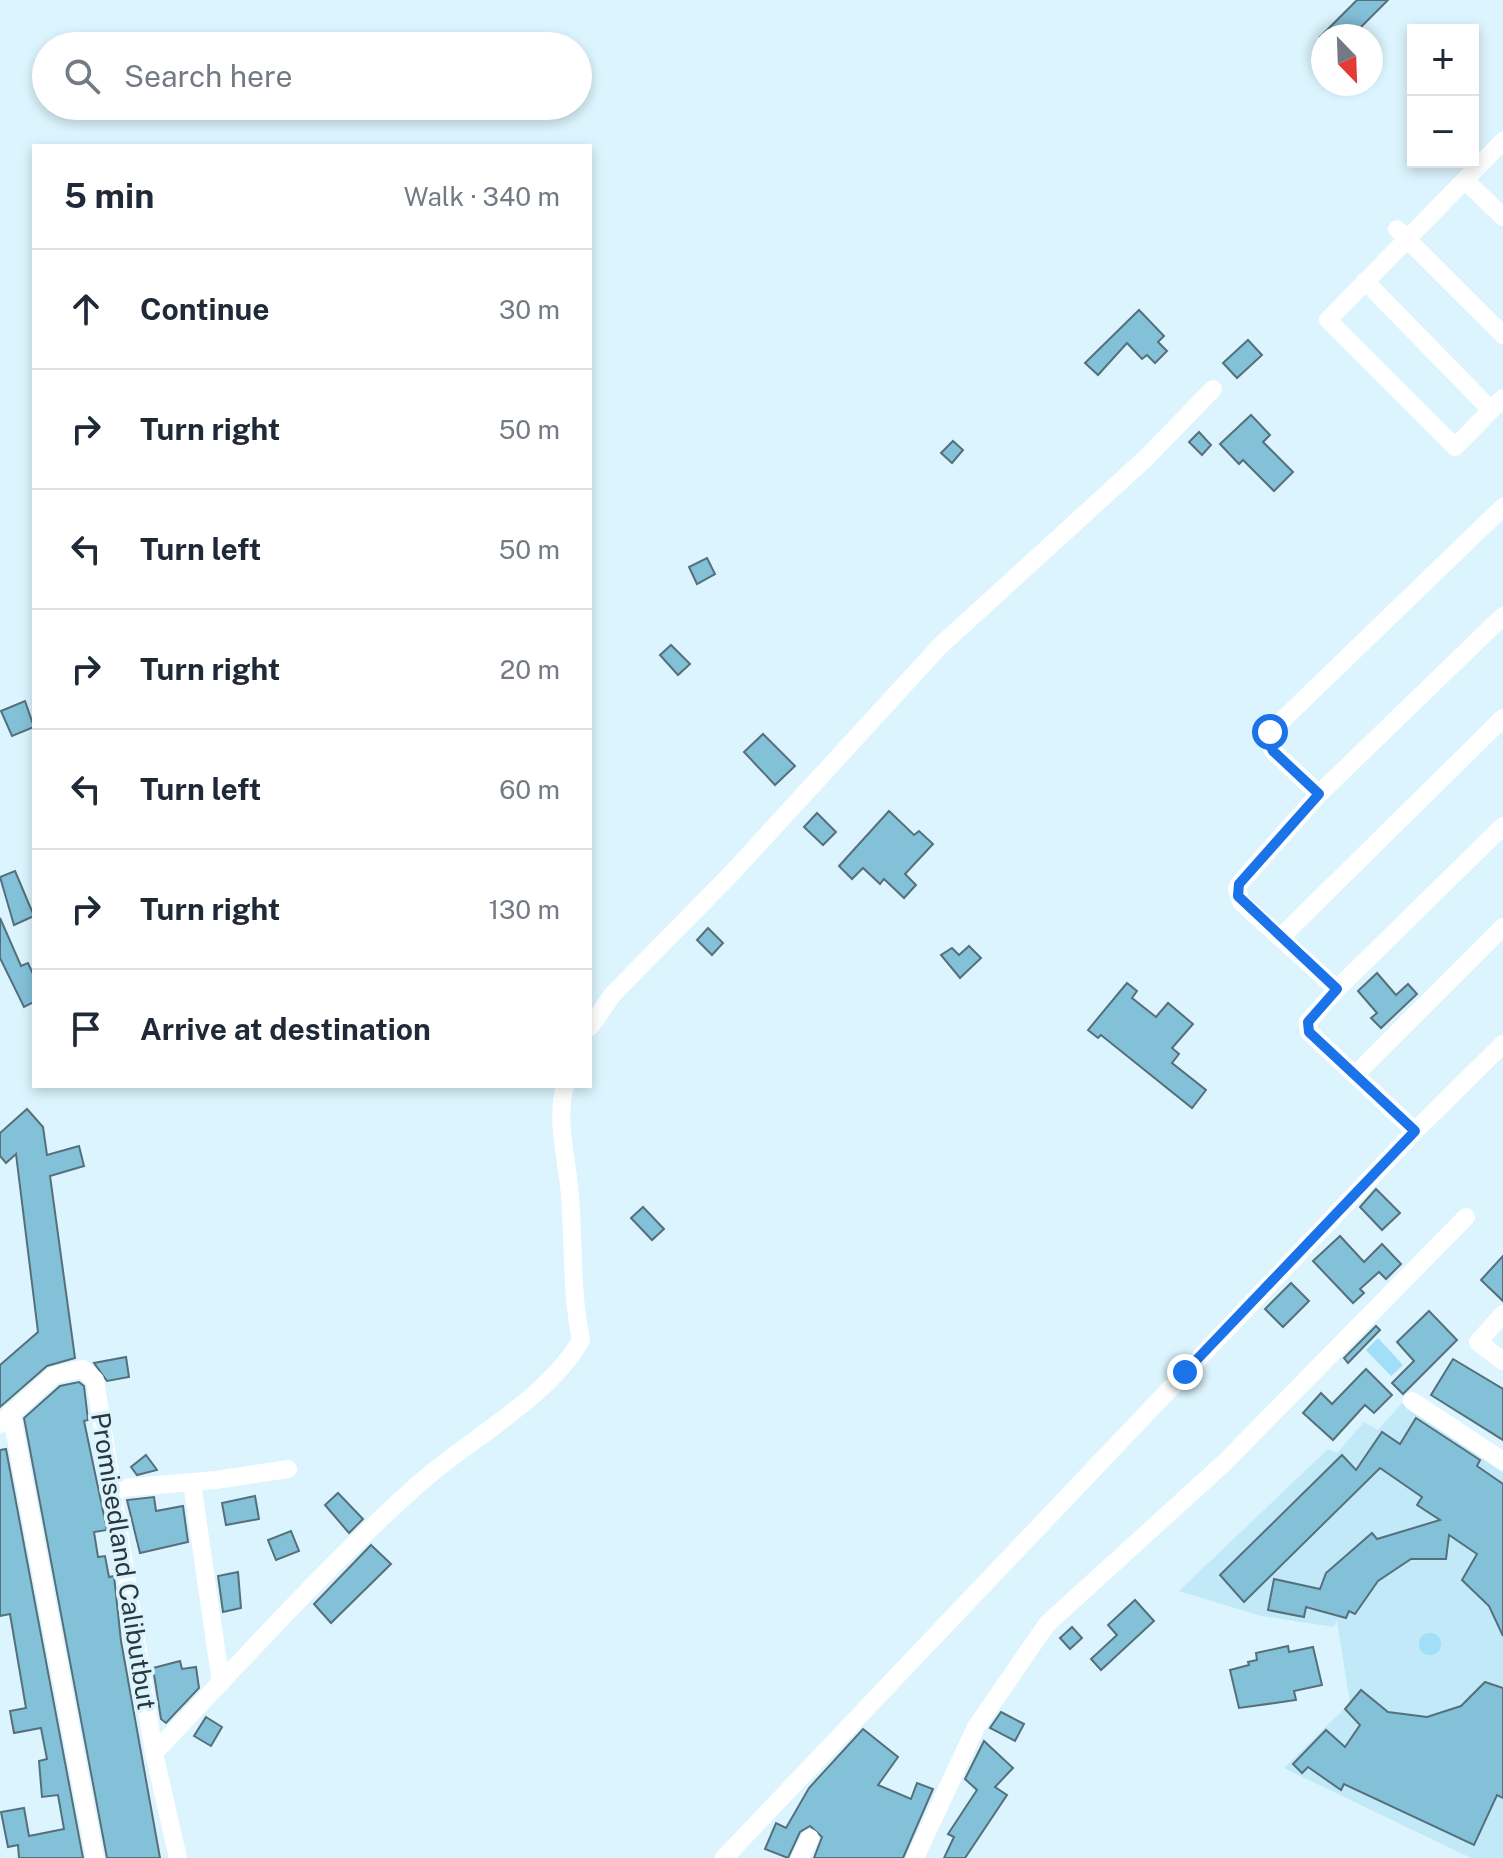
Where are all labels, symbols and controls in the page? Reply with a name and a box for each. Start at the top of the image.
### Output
north arrow [1311,24,1383,96]
map controls [1407,24,1479,168]
button: + [1407,24,1479,96]
search box [32,32,592,120]
icon: search [60,54,104,98]
text: Search here [124,58,292,94]
button: − [1407,96,1479,168]
text: 5 min [64,176,154,216]
text: Walk · 340 m [404,181,560,212]
icon: ahead [64,287,108,331]
text: Continue [140,291,270,327]
text: 30 m [499,294,560,325]
icon: right [64,407,108,451]
text: Turn right [140,411,280,447]
text: 50 m [499,414,560,445]
icon: left [64,527,108,571]
text: Turn left [140,531,261,567]
text: 50 m [499,534,560,565]
icon: right [64,647,108,691]
text: Turn right [140,651,280,687]
text: 20 m [500,654,560,685]
route start [1252,714,1288,750]
icon: left [64,767,108,811]
text: Turn left [140,771,261,807]
text: 60 m [499,774,560,805]
icon: right [64,887,108,931]
text: Turn right [140,891,280,927]
text: 130 m [488,894,560,925]
icon: arrive [64,1007,108,1051]
text: Arrive at destination [140,1011,431,1047]
route end [1167,1354,1203,1390]
street label: Promisedland Calibutbut [85,1410,163,1712]

